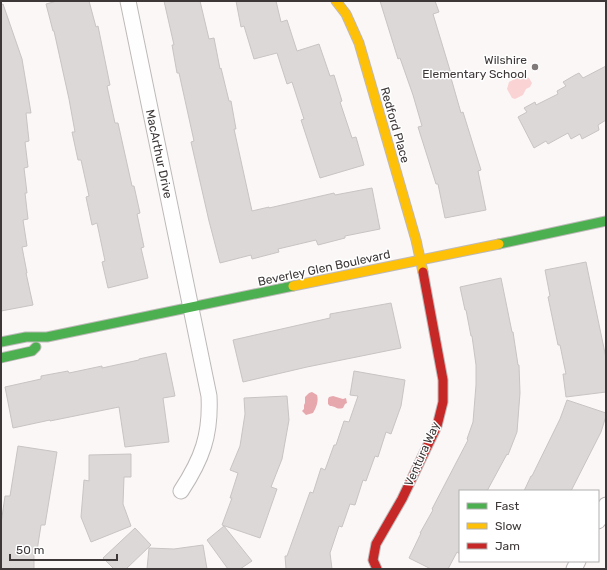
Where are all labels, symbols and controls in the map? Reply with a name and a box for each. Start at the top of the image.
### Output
place label: Wilshire Elementary School [422,53,527,81]
marker: Wilshire Elementary School [530,62,540,72]
street label: Redford Place [378,86,413,165]
street label: MacArthur Drive [143,108,175,200]
street label: Beverley Glen Boulevard [256,247,392,289]
street label: Ventura Way [401,419,443,489]
legend [459,490,599,562]
text: Fast [495,499,519,513]
text: Slow [495,519,522,533]
scale bar [10,536,117,562]
text: Jam [495,539,520,553]
text: 50 m [16,543,44,557]

